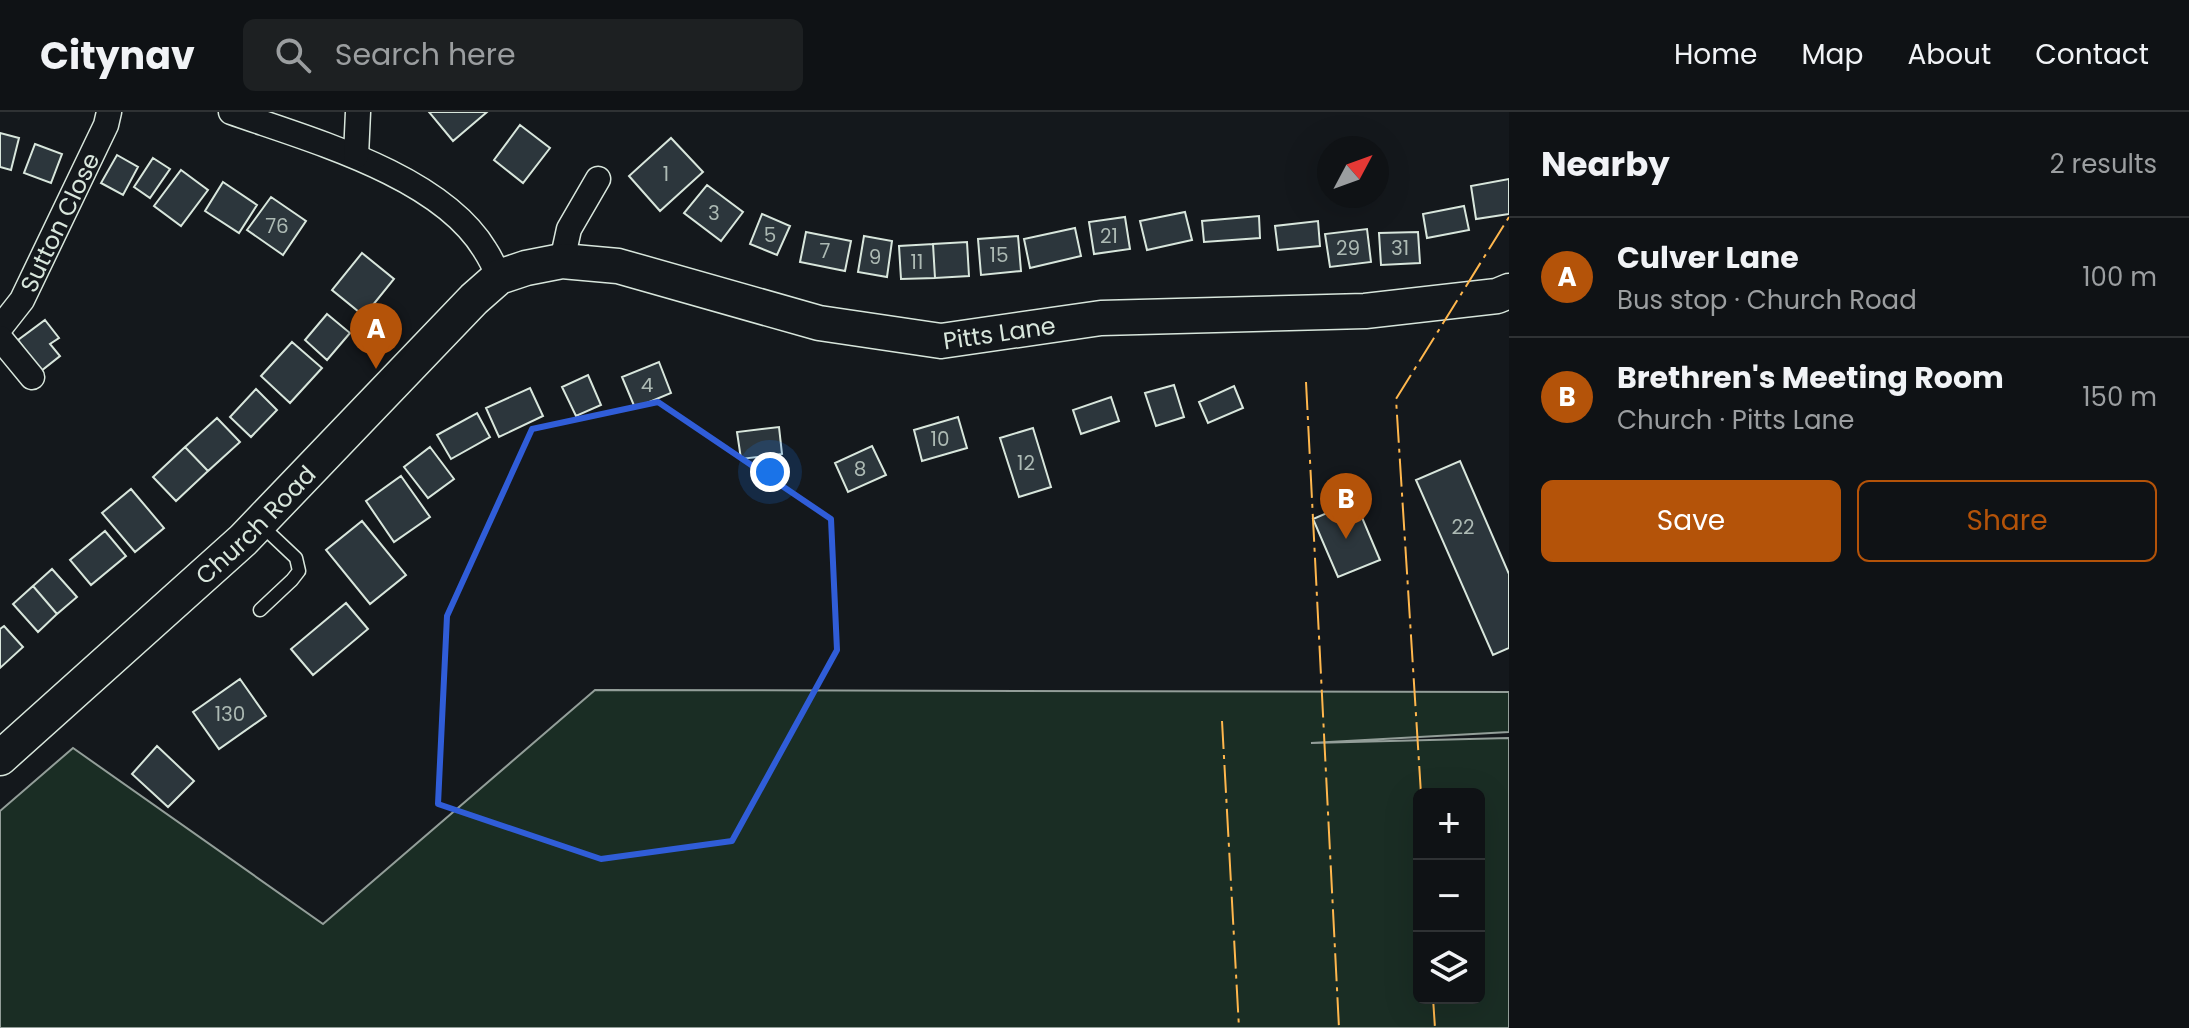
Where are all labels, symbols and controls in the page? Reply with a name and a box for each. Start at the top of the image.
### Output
search box [243,19,803,91]
text: Citynav [40,29,195,82]
icon: search [271,33,315,77]
text: Search here [335,33,516,76]
text: Home [1674,35,1757,74]
text: Map [1801,35,1863,74]
text: About [1907,35,1991,74]
text: Contact [2035,35,2149,74]
north arrow [1317,136,1389,208]
text: Nearby [1541,140,1670,188]
text: 2 results [2050,146,2157,182]
street label: Sutton Close [12,147,107,297]
house number: 1 [663,160,669,188]
house number: 3 [708,199,720,227]
house number: 76 [265,212,289,240]
house number: 5 [764,221,776,249]
house number: 21 [1100,222,1118,250]
house number: 29 [1336,234,1360,262]
house number: 31 [1391,234,1409,262]
text: Culver Lane [1617,236,1799,279]
house number: 7 [820,237,831,265]
house number: 15 [990,241,1008,269]
house number: 9 [869,243,881,271]
house number: 11 [911,248,923,276]
text: A [1557,259,1577,295]
text: 100 m [2082,259,2157,295]
text: Bus stop · Church Road [1617,282,1917,318]
pin: A [350,303,402,369]
street label: Pitts Lane [941,308,1058,357]
text: Brethren's Meeting Room [1617,356,2004,399]
house number: 4 [641,371,653,399]
text: B [1558,379,1576,415]
text: 150 m [2082,379,2157,415]
text: Church · Pitts Lane [1617,402,1854,438]
house number: 10 [931,425,949,453]
house number: 12 [1017,449,1035,477]
your location [750,452,790,492]
house number: 8 [854,455,866,483]
street label: Church Road [188,458,323,592]
pin: B [1320,473,1372,539]
button: Save [1541,480,1841,562]
button: Share [1857,480,2157,562]
house number: 22 [1452,513,1475,541]
house number: 130 [215,700,245,728]
map controls [1413,788,1485,1004]
button: + [1413,788,1485,860]
button: − [1413,860,1485,932]
button: layers [1413,932,1485,1004]

